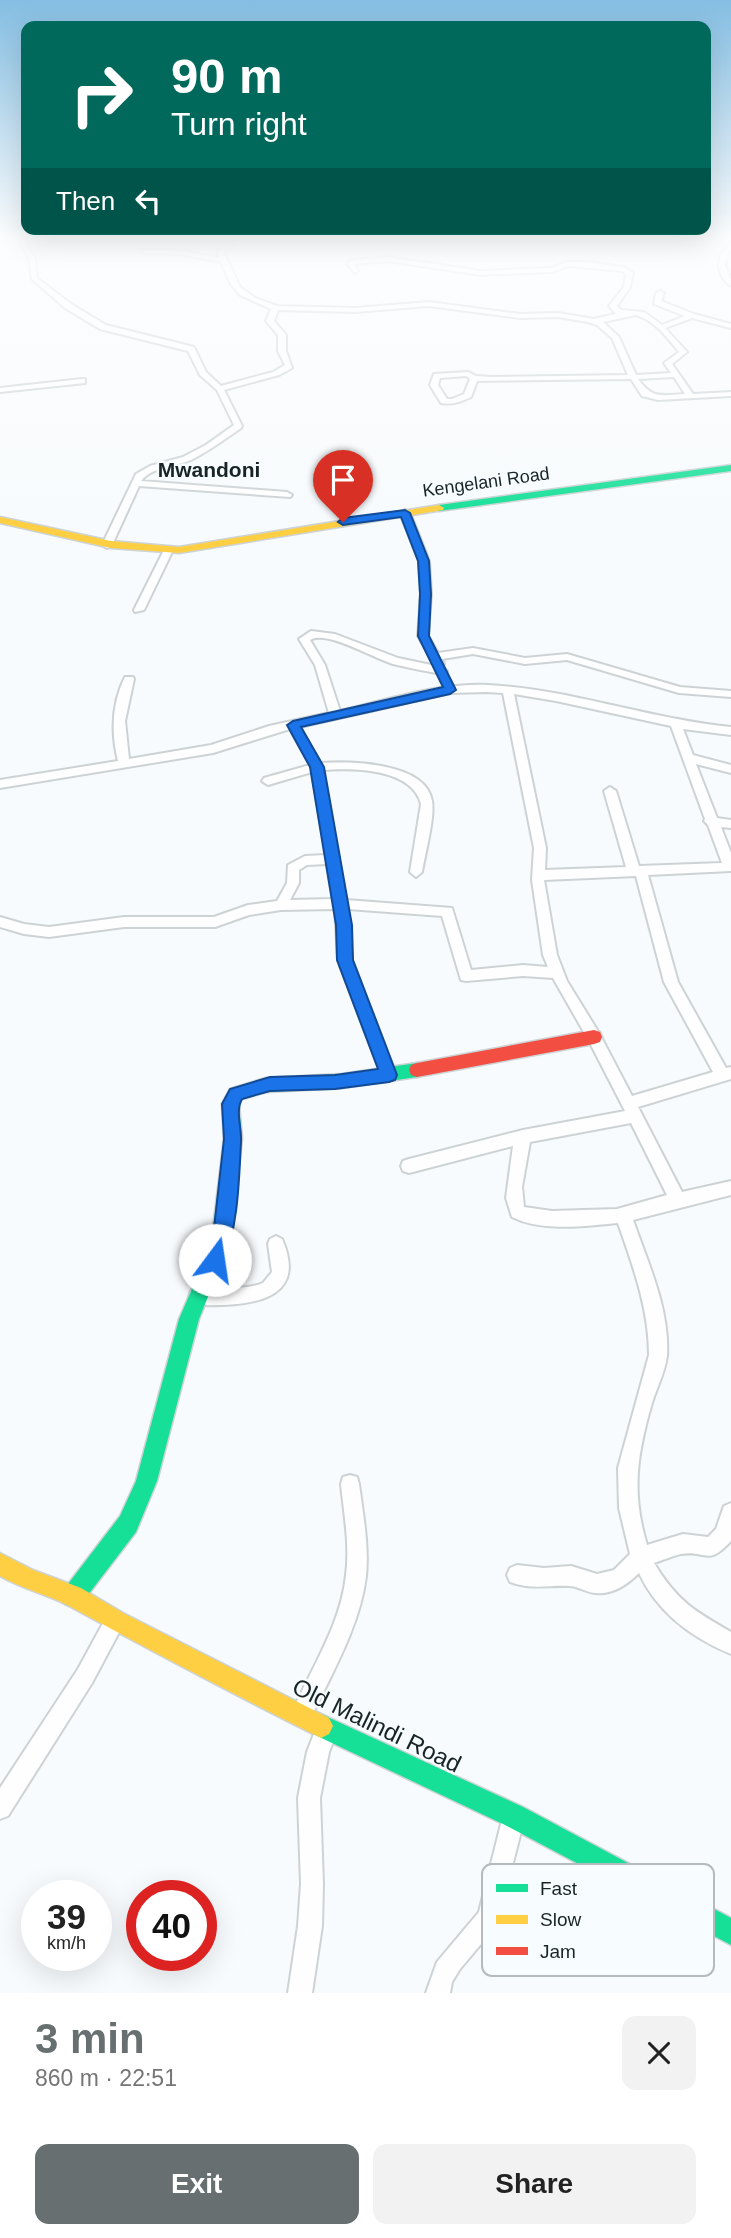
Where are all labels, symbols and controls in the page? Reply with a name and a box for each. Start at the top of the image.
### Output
icon: right [56,49,147,140]
text: 90 m [171,49,283,103]
text: Turn right [171,106,307,142]
icon: left [129,182,167,220]
text: Then [56,186,115,216]
pin [313,450,373,522]
district label: Mwandoni [158,458,260,481]
icon: arrive [324,461,362,499]
street label: Kengelani Road [421,463,551,501]
position arrow [178,1223,252,1297]
street label: Old Malindi Road [288,1673,466,1777]
legend [482,1864,714,1976]
text: Fast [540,1878,578,1899]
speed limit sign: 40 [126,1880,217,1971]
text: 39 [47,1897,86,1936]
text: Slow [540,1909,581,1930]
text: km/h [47,1933,86,1953]
text: Jam [540,1941,576,1962]
text: 3 min [35,2015,145,2062]
button: close [622,2016,696,2090]
text: 860 m · 22:51 [35,2065,177,2091]
button: Exit [35,2144,359,2224]
button: Share [373,2144,696,2224]

